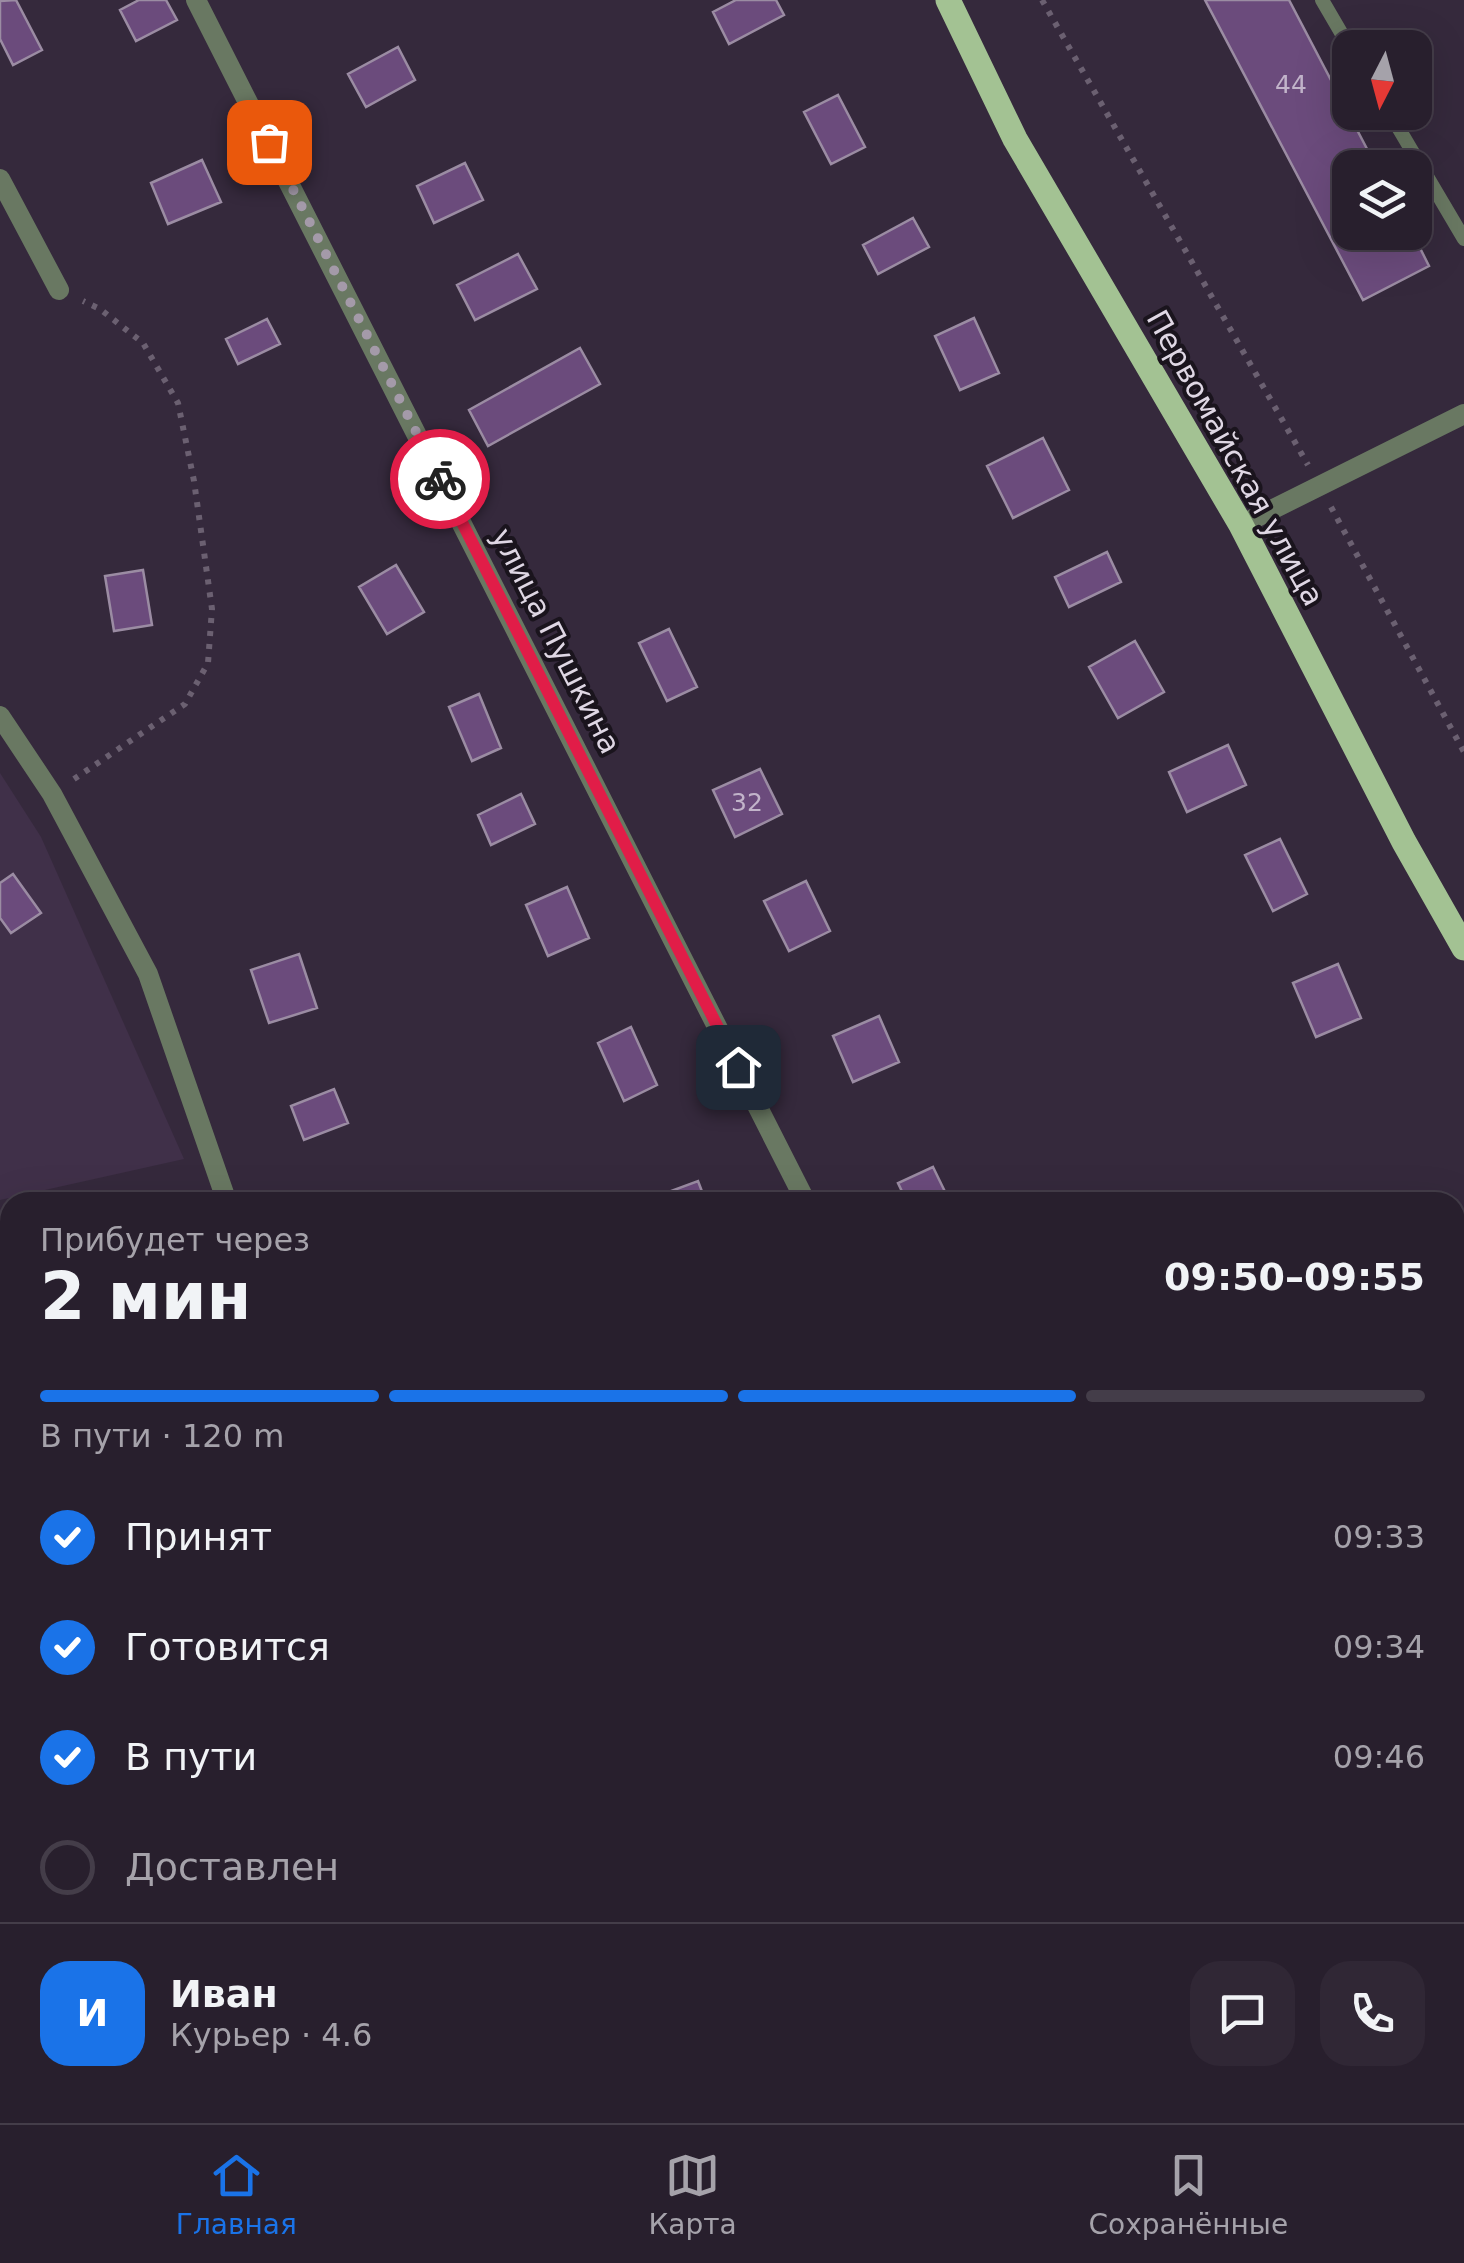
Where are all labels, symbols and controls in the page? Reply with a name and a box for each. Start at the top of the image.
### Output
north arrow [1332,30,1432,130]
map controls [1332,30,1432,250]
house number: 44 [1275,70,1307,99]
pin [227,100,312,185]
icon: bag [242,115,297,170]
button: layers [1332,150,1432,250]
street label: Первомайская улица [1140,304,1331,612]
courier [390,429,490,529]
icon: bike [413,452,468,507]
street label: улица Пушкина [485,522,628,759]
house number: 32 [731,788,763,817]
pin [696,1025,781,1110]
icon: home [711,1040,766,1095]
text: Прибудет через [40,1221,310,1259]
text: 09:50–09:55 [1164,1255,1425,1299]
text: 2 мин [40,1259,251,1334]
text: В пути · 120 m [40,1417,284,1455]
icon: check [40,1510,95,1565]
text: Принят [125,1515,272,1559]
text: 09:33 [1333,1518,1425,1556]
icon: check [40,1620,95,1675]
text: Готовится [125,1625,330,1669]
text: 09:34 [1333,1628,1425,1666]
icon: check [40,1730,95,1785]
text: В пути [125,1735,257,1779]
text: 09:46 [1333,1738,1425,1776]
text: Доставлен [125,1845,339,1889]
button: chat [1190,1961,1295,2066]
button: phone [1320,1961,1425,2066]
text: Иван [170,1972,278,2016]
text: И [77,1991,108,2035]
text: Курьер · 4.6 [170,2016,372,2054]
tab: Главная [176,2148,297,2241]
tab: Карта [648,2148,737,2241]
tab: Сохранённые [1088,2148,1288,2241]

